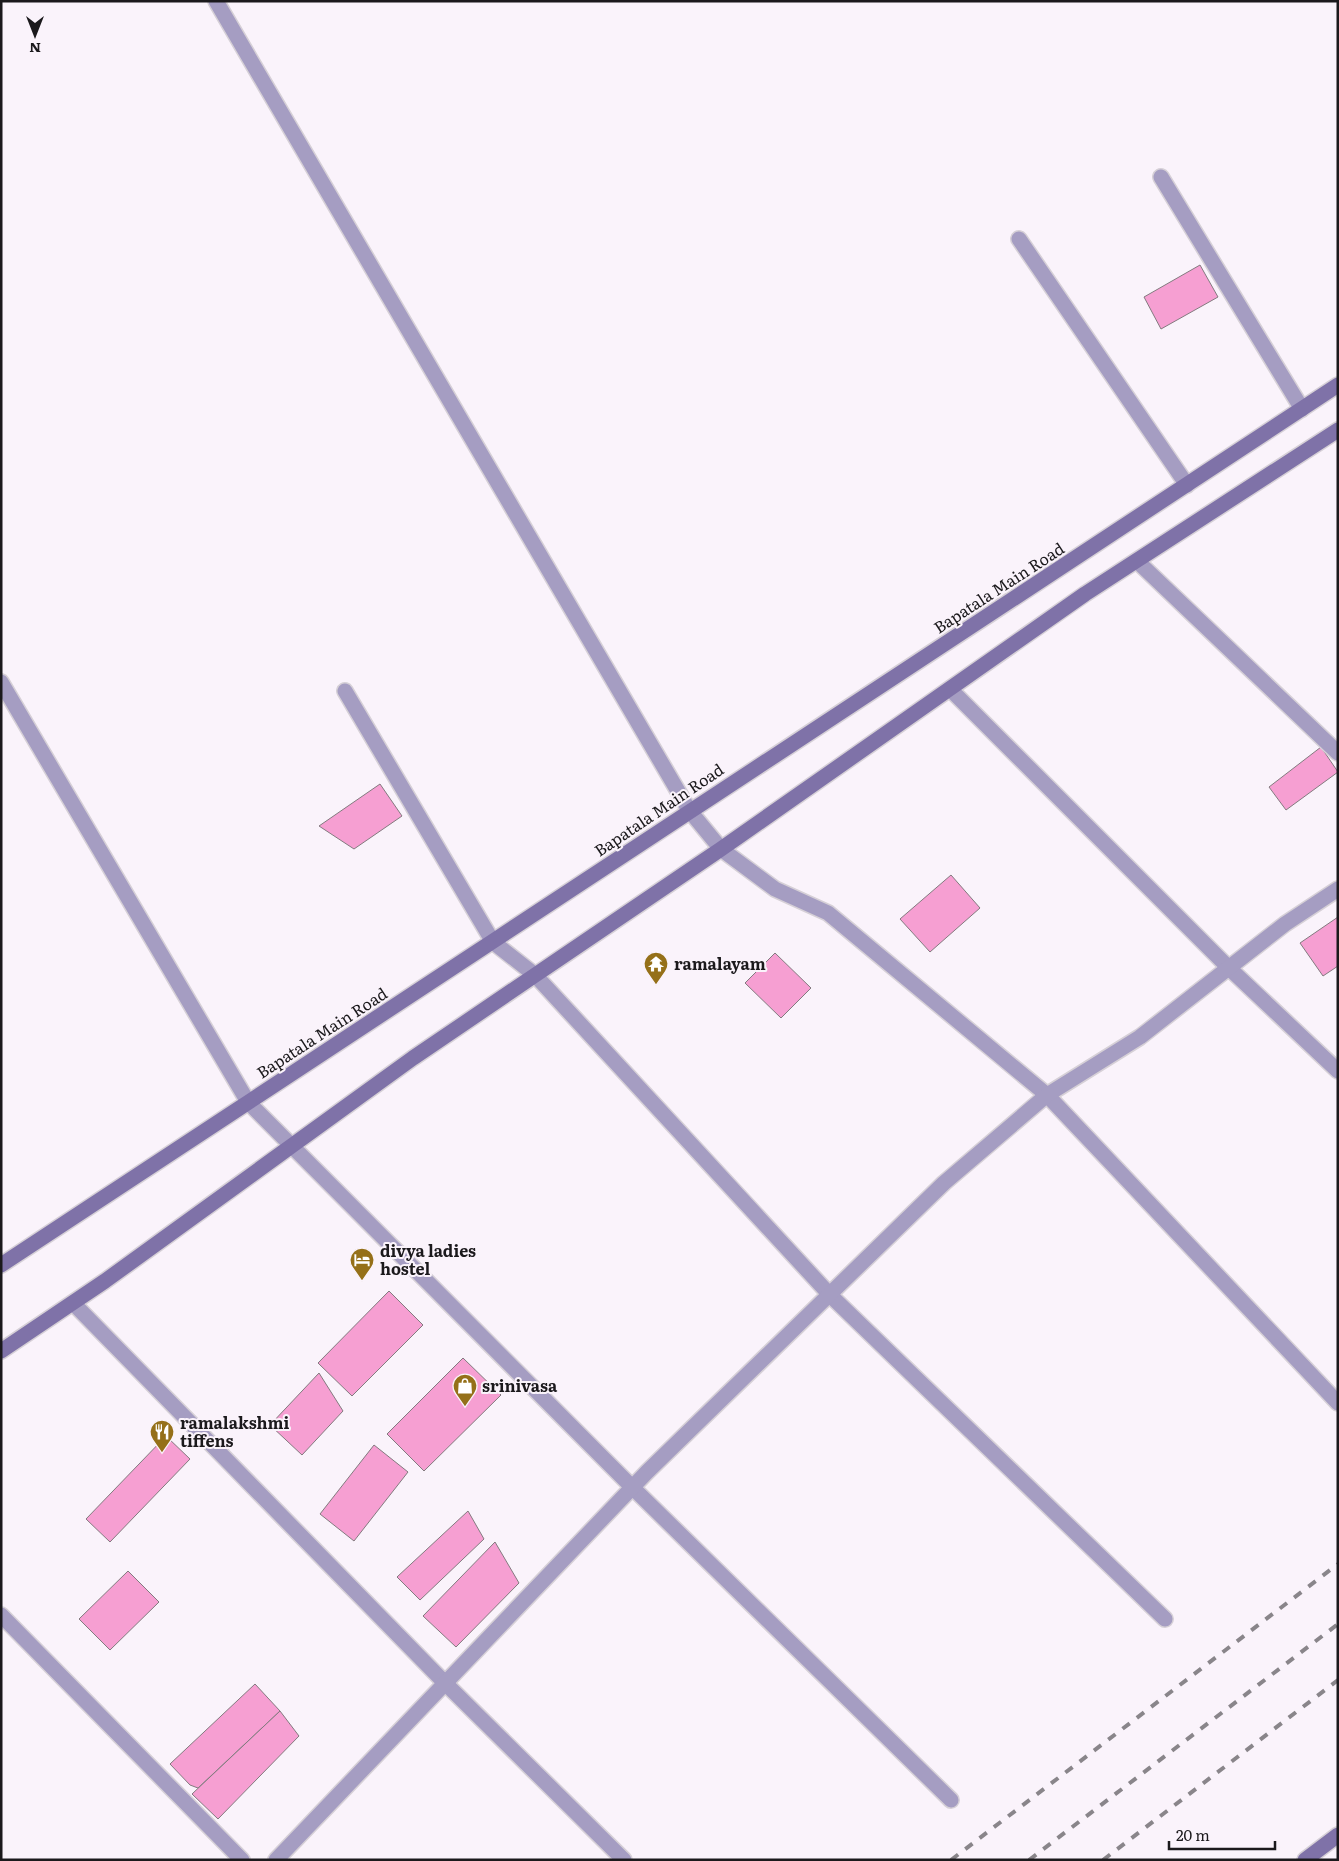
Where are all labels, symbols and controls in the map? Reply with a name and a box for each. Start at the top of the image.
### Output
north arrow [10,10,60,60]
text: N [29,39,41,59]
street label: Bapatala Main Road [928,536,1069,638]
street label: Bapatala Main Road [589,757,728,861]
temple icon: ramalayam [643,951,669,985]
place label: ramalayam [674,951,766,975]
street label: Bapatala Main Road [251,981,392,1083]
place label: divya ladies hostel [380,1238,476,1280]
hotel icon: divya ladies hostel [349,1247,375,1281]
shop icon: srinivasa [452,1373,478,1407]
place label: srinivasa [482,1373,558,1397]
place label: ramalakshmi tiffens [180,1410,289,1452]
restaurant icon: ramalakshmi tiffens [149,1419,175,1453]
scale bar [1169,1818,1275,1850]
text: 20 m [1176,1823,1210,1846]

